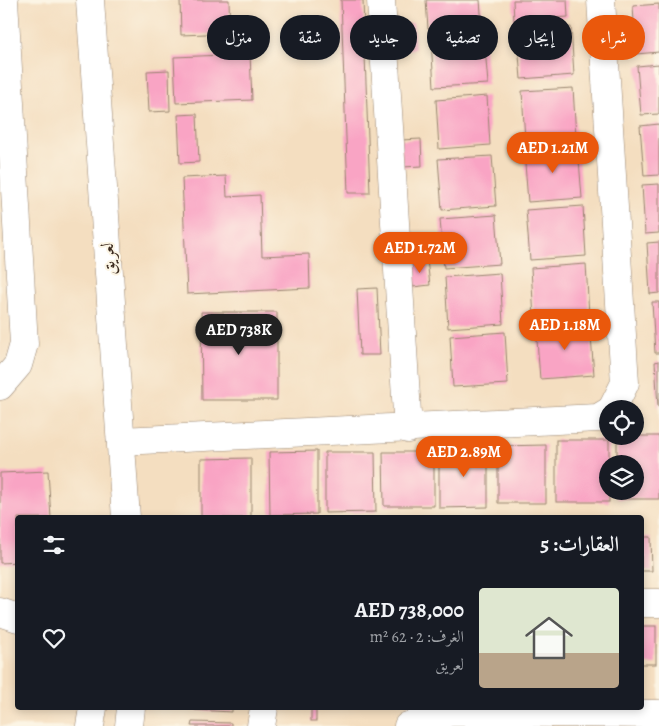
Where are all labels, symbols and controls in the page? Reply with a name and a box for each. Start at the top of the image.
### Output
chip: منزل [207,15,270,60]
chip: شقة [280,15,340,60]
chip: جديد [350,15,417,60]
chip: تصفية [427,15,498,60]
chip: إيجار [508,15,572,60]
chip: شراء [582,15,645,60]
pin: AED 1.21M [496,132,610,174]
text: AED 1.21M [518,137,588,159]
pin: AED 1.72M [363,232,477,274]
text: AED 1.72M [384,237,456,259]
street label: لعريق [95,242,121,276]
pin: AED 1.18M [508,308,622,351]
pin: AED 738K [187,314,291,356]
text: AED 1.18M [530,314,600,336]
text: AED 738K [206,319,272,341]
map controls [599,400,644,500]
button: locate [599,400,644,445]
pin: AED 2.89M [407,436,521,478]
text: AED 2.89M [427,441,501,463]
button: layers [599,455,644,500]
text: العقارات: 5 [540,530,619,558]
icon: filters [40,531,68,559]
text: AED 738,000 [355,596,464,624]
icon: home [519,608,579,668]
icon: heart [40,624,68,652]
text: الغرف: 2 · 62 m² [370,626,464,648]
text: لعريق [435,654,464,676]

